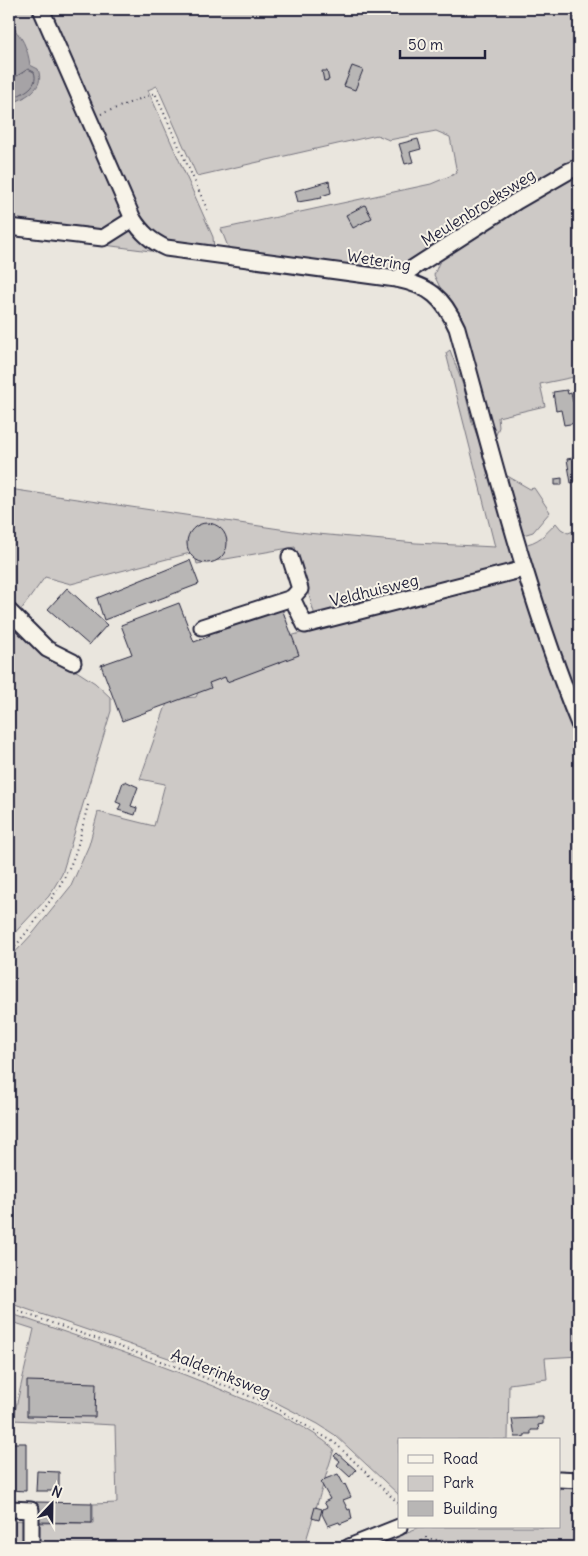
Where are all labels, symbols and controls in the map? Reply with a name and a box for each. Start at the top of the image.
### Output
scale bar [400,28,486,60]
text: 50 m [408,35,443,54]
street label: Meulenbroeksweg [417,164,539,250]
street label: Wetering [345,245,413,275]
street label: Veldhuisweg [328,569,420,611]
street label: Aalderinksweg [168,1344,274,1402]
legend [398,1438,560,1528]
text: Road [443,1449,478,1468]
text: Park [443,1473,474,1492]
north arrow [28,1478,78,1528]
text: N [49,1482,65,1502]
text: Building [443,1499,498,1518]

